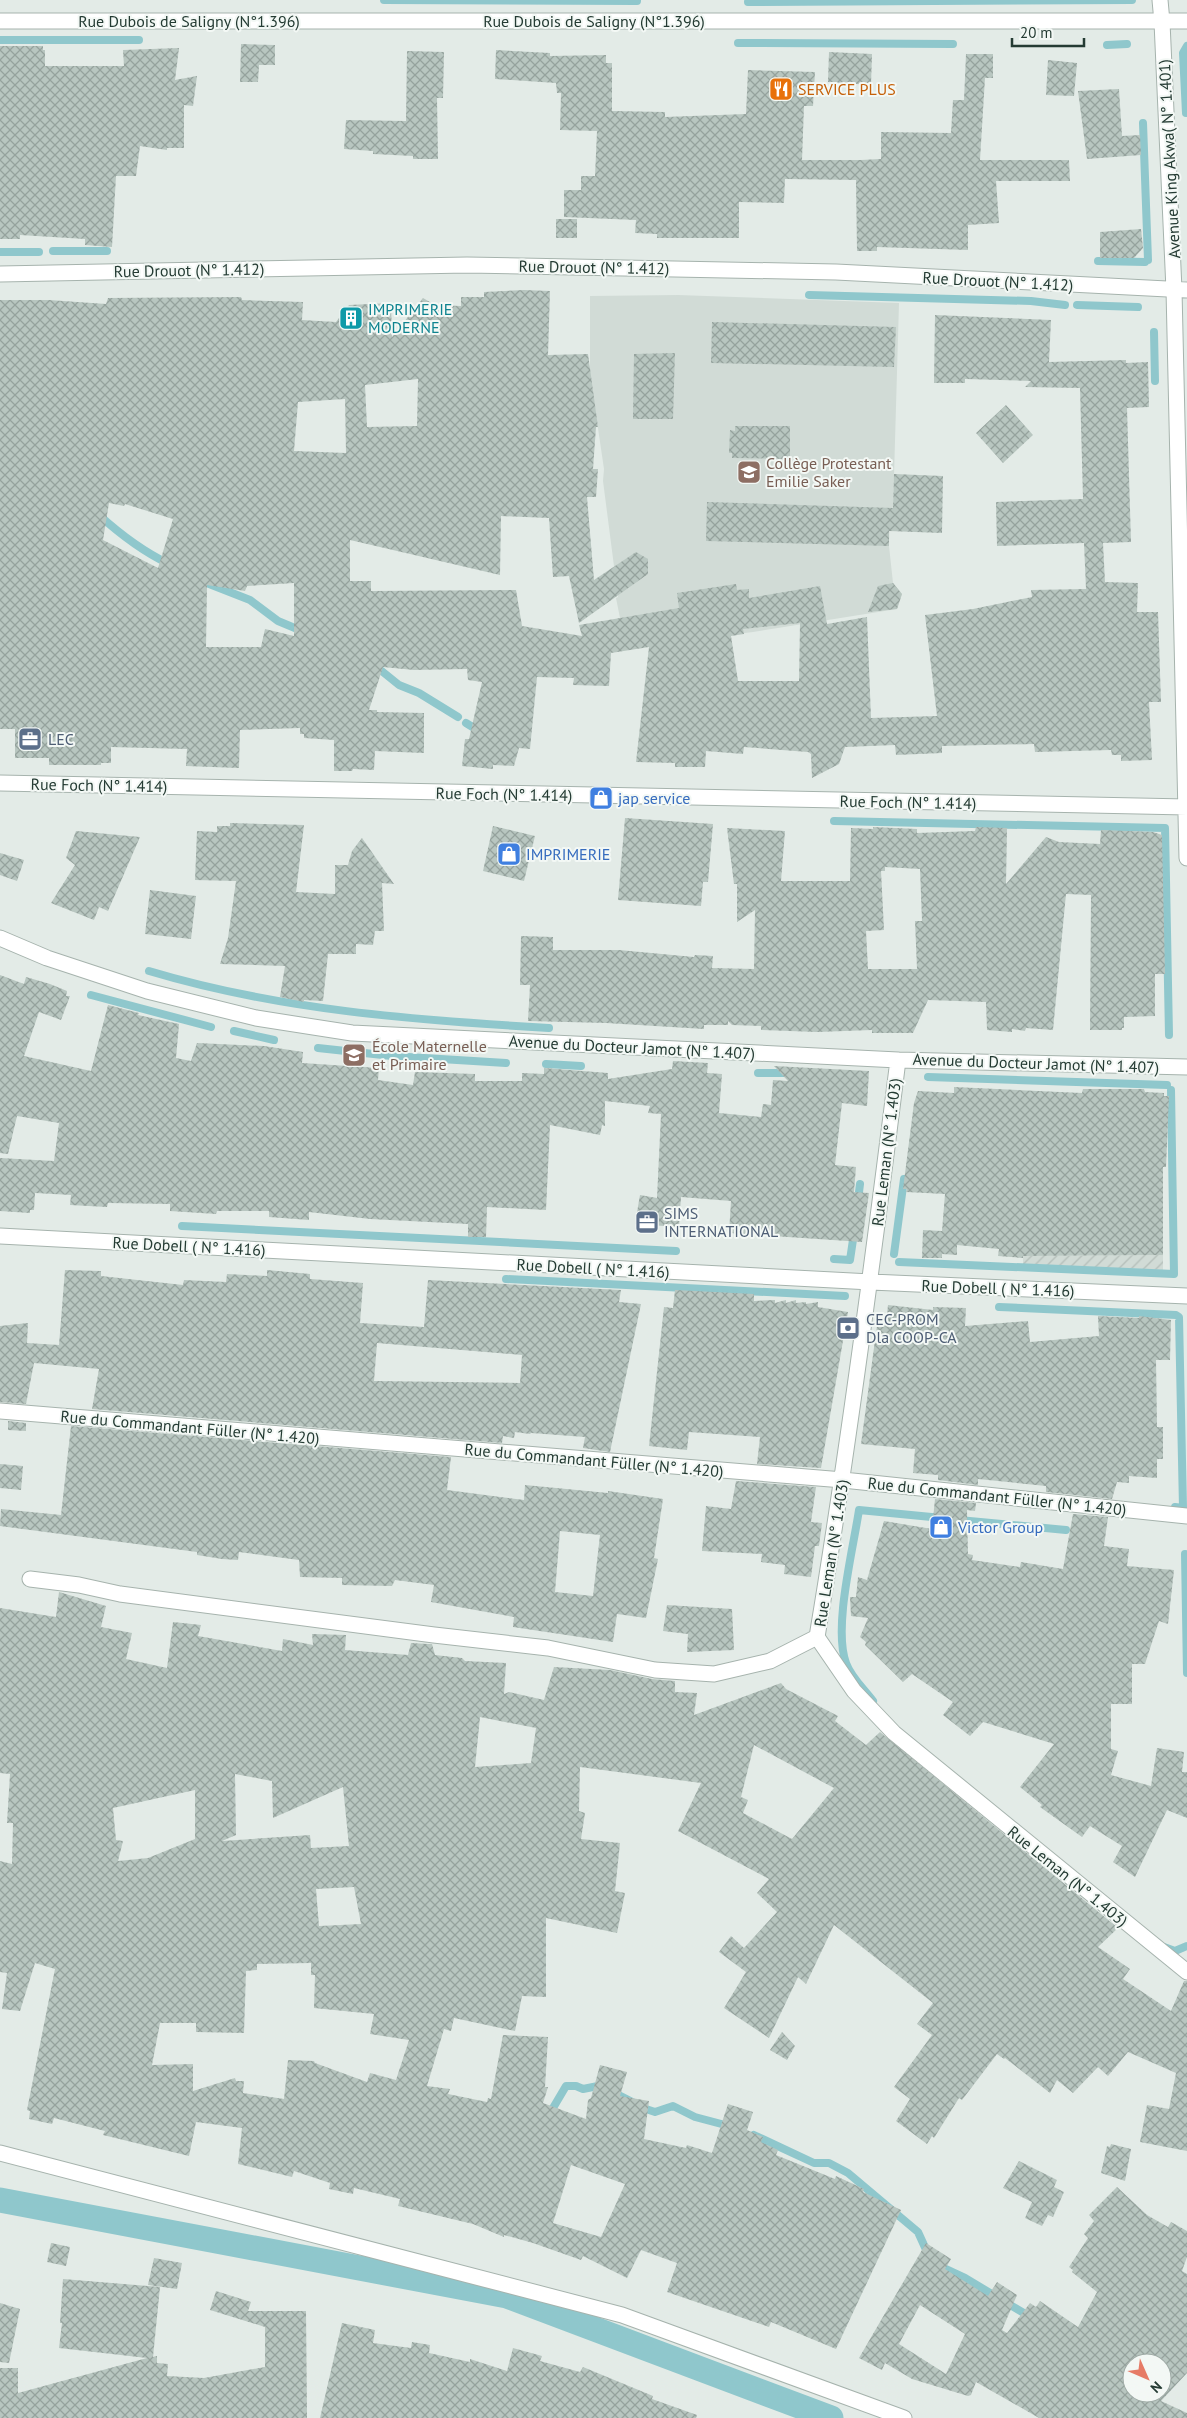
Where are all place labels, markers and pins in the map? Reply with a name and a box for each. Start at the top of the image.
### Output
restaurant icon: SERVICE PLUS [768,76,794,102]
place label: SERVICE PLUS [798,79,896,99]
place label: IMPRIMERIE MODERNE [368,299,452,337]
building icon: IMPRIMERIE MODERNE [338,305,364,331]
place label: Collège Protestant Emilie Saker [766,453,892,491]
school or university icon: Collège Protestant Emilie Saker [736,459,762,485]
office icon: LEC [17,726,43,752]
place label: LEC [48,729,74,749]
shop icon: jap service [588,785,614,811]
place label: jap service [618,788,690,808]
shop icon: IMPRIMERIE [496,841,522,867]
place label: IMPRIMERIE [526,844,610,864]
place label: École Maternelle et Primaire [372,1036,487,1074]
school or university icon: École Maternelle et Primaire [341,1042,367,1068]
place label: SIMS INTERNATIONAL [664,1203,778,1241]
office icon: SIMS INTERNATIONAL [634,1209,660,1235]
place label: CEC-PROM Dla COOP-CA [866,1309,957,1347]
bank icon: CEC-PROM Dla COOP-CA [835,1315,861,1341]
shop icon: Victor Group [928,1514,954,1540]
place label: Victor Group [957,1517,1043,1537]

